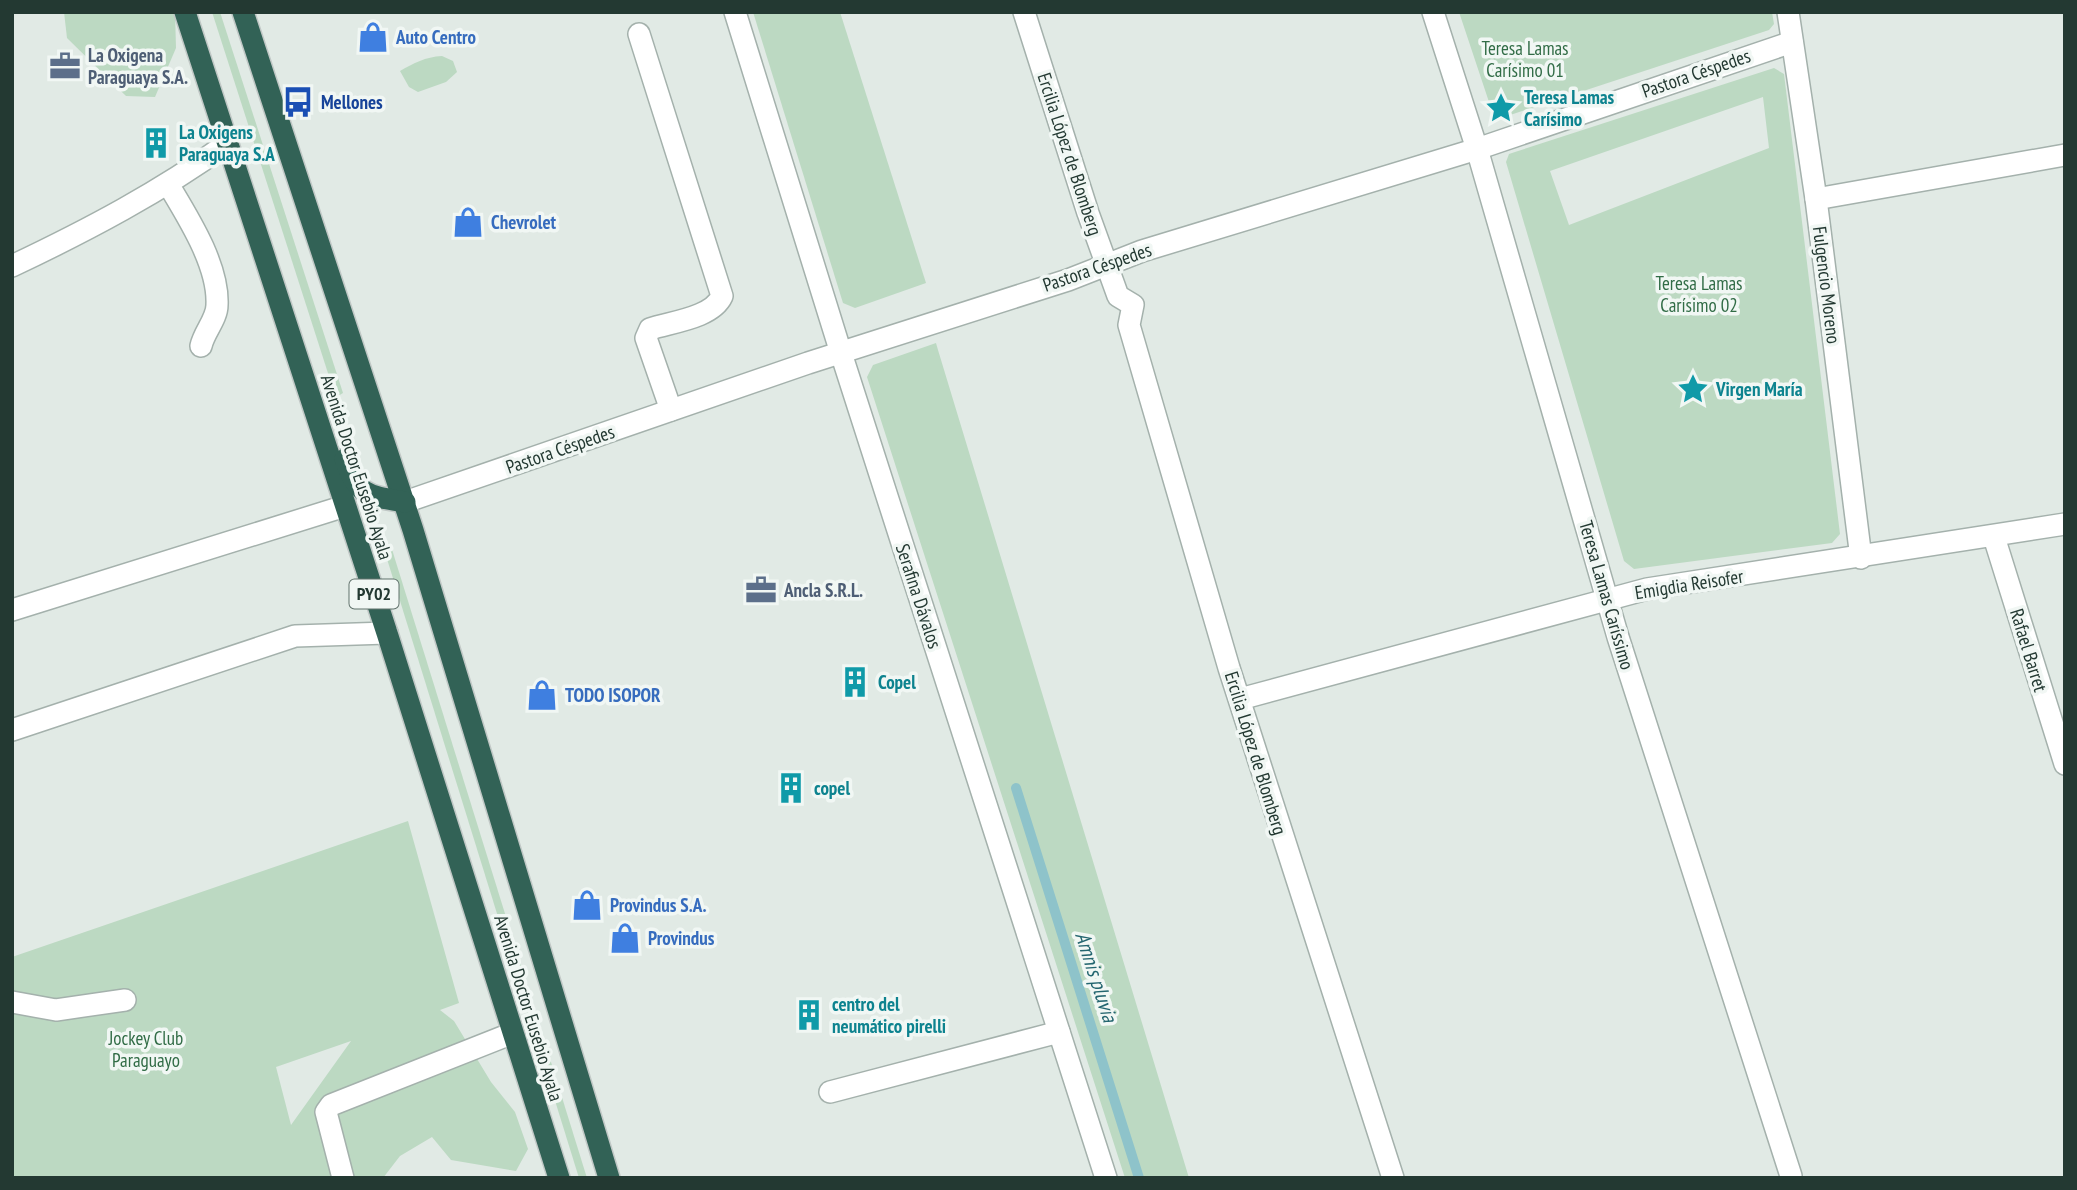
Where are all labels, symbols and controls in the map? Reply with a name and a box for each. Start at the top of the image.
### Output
shop icon: Auto Centro [356,20,390,54]
place label: Auto Centro [395,25,476,49]
park label: Teresa Lamas Carísimo 01 [1481,36,1569,82]
place label: La Oxigena Paraguaya S.A. [88,43,188,89]
street label: Pastora Céspedes [1639,43,1753,103]
office icon: La Oxigena Paraguaya S.A. [48,49,82,83]
street label: Ercilia López de Blomberg [1032,70,1108,238]
bus stop icon: Mellones [281,85,315,119]
place label: Teresa Lamas Carísimo [1524,85,1615,131]
place label: Mellones [321,90,383,114]
place icon: Teresa Lamas Carísimo [1484,91,1518,125]
place label: La Oxigens Paraguaya S.A [179,120,275,166]
building icon: La Oxigens Paraguaya S.A [139,126,173,160]
shop icon: Chevrolet [451,205,485,239]
place label: Chevrolet [491,210,557,234]
street label: Fulgencio Moreno [1808,225,1846,345]
street label: Pastora Céspedes [1040,237,1154,297]
park label: Teresa Lamas Carísimo 02 [1655,271,1743,317]
street label: Avenida Doctor Eusebio Ayala [316,371,398,563]
place icon: Virgen María [1676,372,1710,406]
place label: Virgen María [1715,377,1803,401]
street label: Pastora Céspedes [503,419,617,479]
street label: Teresa Lamas Caríssimo [1574,518,1640,672]
street label: Serafina Dávalos [891,541,947,651]
street label: Emigdia Reisofer [1633,563,1746,604]
office icon: Ancla S.R.L. [744,573,778,607]
place label: Ancla S.R.L. [783,578,863,602]
road number: PY02 [350,580,398,608]
street label: Rafael Barret [2005,606,2053,695]
building icon: Copel [838,665,872,699]
street label: Ercilia López de Blomberg [1220,668,1292,838]
place label: Copel [878,670,916,694]
shop icon: TODO ISOPOR [525,678,559,712]
place label: TODO ISOPOR [565,683,661,707]
building icon: copel [774,771,808,805]
place label: copel [814,776,850,800]
shop icon: Provindus S.A. [570,888,604,922]
place label: Provindus S.A. [610,893,706,917]
street label: Avenida Doctor Eusebio Ayala [489,912,569,1104]
shop icon: Provindus [608,921,642,955]
place label: Provindus [648,926,715,950]
water label: Amnis pluvia [1069,928,1124,1027]
place label: centro del neumático pirelli [832,992,946,1038]
building icon: centro del neumático pirelli [792,998,826,1032]
park label: Jockey Club Paraguayo [108,1026,183,1072]

